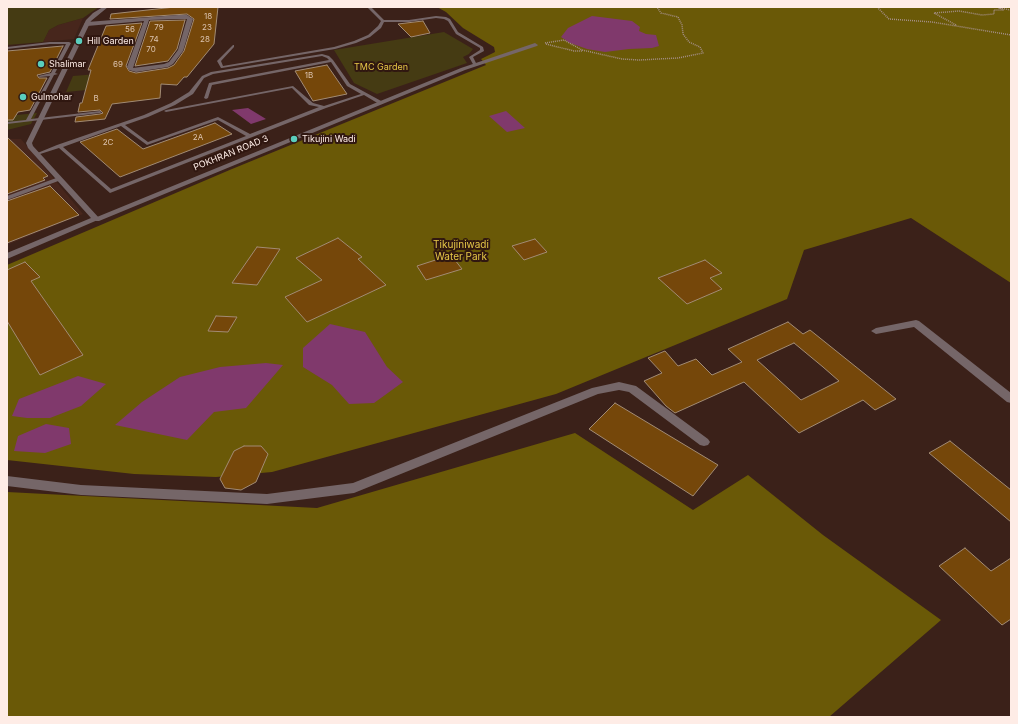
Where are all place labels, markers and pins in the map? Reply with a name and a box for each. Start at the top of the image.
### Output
marker: Hill Garden [74,36,84,46]
place label: Hill Garden [87,36,134,46]
marker: Shalimar [36,59,46,69]
place label: Shalimar [49,59,86,69]
marker: Gulmohar [18,92,28,102]
place label: Gulmohar [31,92,72,102]
marker: Tikujini Wadi [289,134,299,144]
place label: Tikujini Wadi [302,134,356,144]

